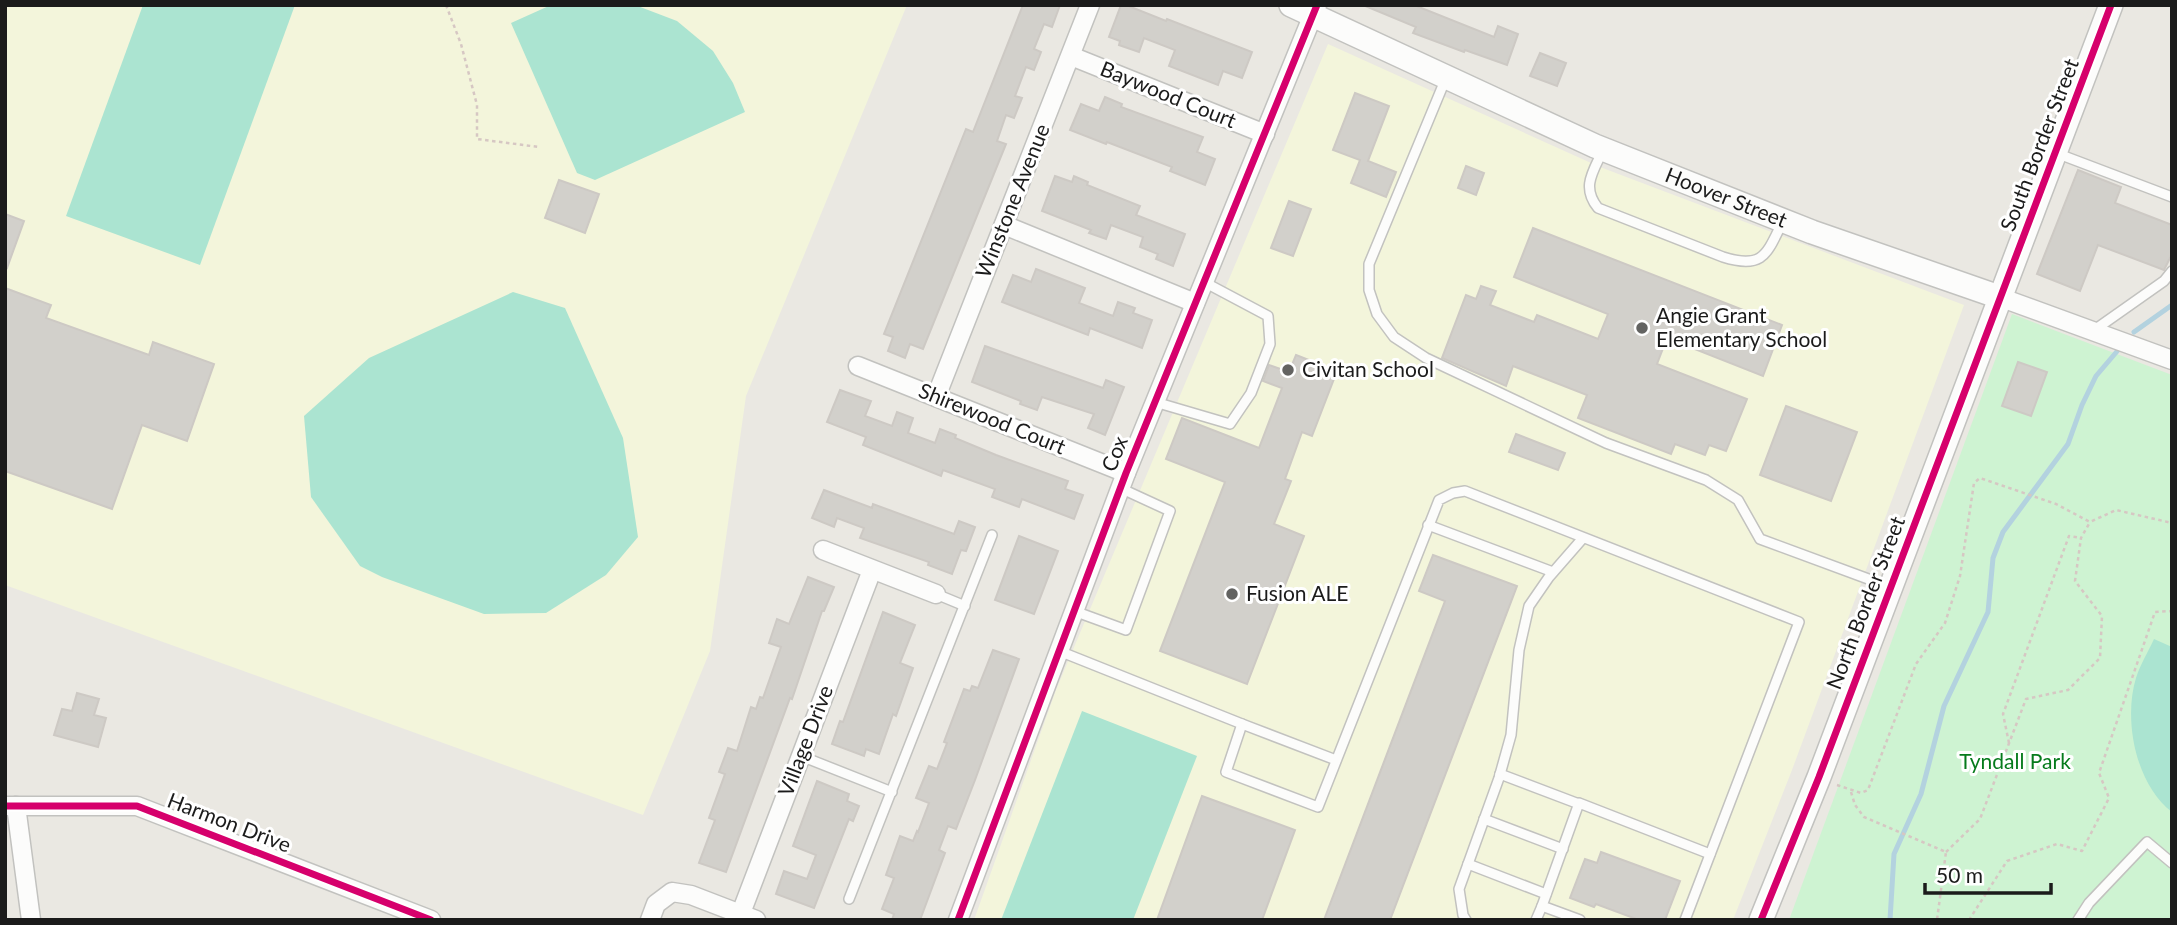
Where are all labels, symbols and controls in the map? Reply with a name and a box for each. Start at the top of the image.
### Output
street label: South Border Street [1994,54,2083,234]
street label: Baywood Court [1097,55,1241,132]
street label: Winstone Avenue [969,120,1054,281]
street label: Hoover Street [1662,161,1791,232]
place label: Angie Grant Elementary School [1656,302,1827,351]
marker: Angie Grant Elementary School [1634,320,1650,336]
place label: Civitan School [1302,356,1434,381]
marker: Civitan School [1280,362,1296,378]
street label: Shirewood Court [916,377,1070,459]
street label: Cox [1095,432,1132,475]
street label: North Border Street [1820,512,1909,692]
place label: Fusion ALE [1246,580,1348,605]
marker: Fusion ALE [1224,586,1240,602]
street label: Village Drive [772,681,837,800]
park label: Tyndall Park [1959,748,2071,773]
street label: Harmon Drive [164,787,295,857]
scale bar [1925,852,2051,896]
text: 50 m [1936,862,1983,887]

